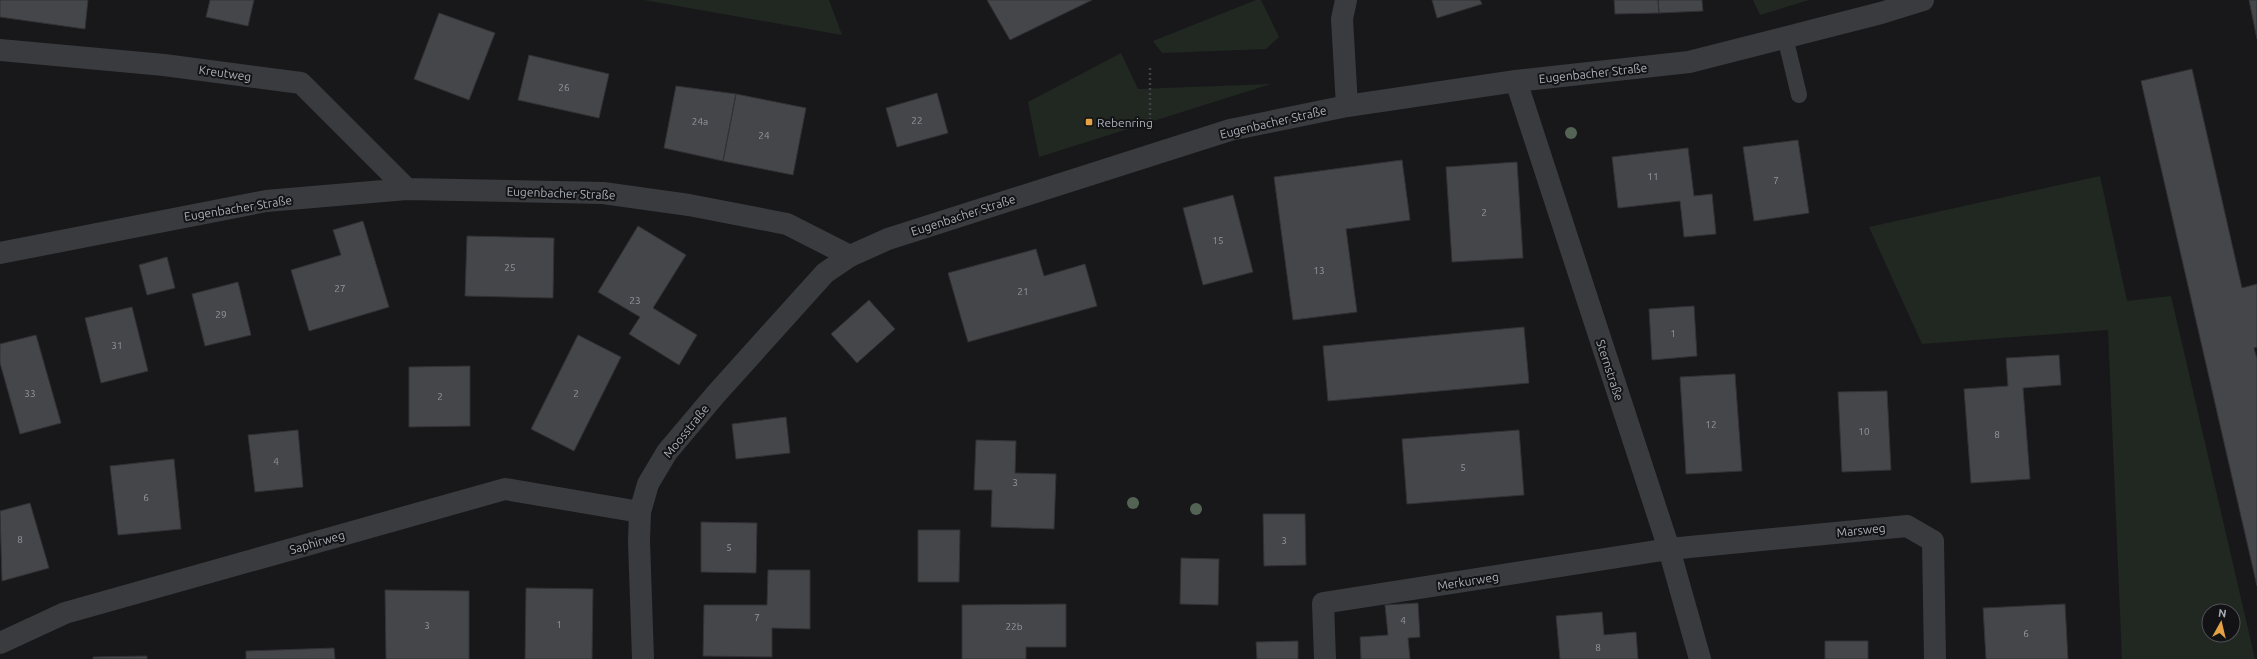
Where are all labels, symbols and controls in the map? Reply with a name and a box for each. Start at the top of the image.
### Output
street label: Eugenbacher Straße [1538,61,1648,85]
street label: Kreutweg [198,63,252,83]
house number: 26 [558,82,570,93]
street label: Eugenbacher Straße [1218,103,1328,141]
house number: 22 [911,115,923,126]
house number: 24a [692,116,708,127]
place label: Rebenring [1097,116,1153,129]
marker: Rebenring [1084,117,1094,127]
house number: 24 [758,130,770,141]
house number: 11 [1647,171,1659,182]
house number: 7 [1773,175,1779,186]
street label: Eugenbacher Straße [506,185,616,201]
street label: Eugenbacher Straße [909,192,1017,238]
street label: Eugenbacher Straße [183,193,293,223]
house number: 2 [1481,207,1487,218]
house number: 15 [1212,235,1224,246]
house number: 25 [504,262,516,273]
house number: 13 [1313,265,1325,276]
house number: 27 [334,283,346,294]
house number: 21 [1017,286,1029,297]
house number: 23 [629,295,641,306]
house number: 29 [215,309,227,320]
house number: 1 [1670,328,1676,339]
street label: Sternstraße [1594,338,1626,402]
house number: 31 [111,340,123,351]
house number: 33 [24,388,36,399]
house number: 2 [573,388,579,399]
house number: 2 [437,391,443,402]
street label: Moosstraße [661,402,711,460]
house number: 12 [1705,419,1717,430]
house number: 10 [1858,426,1870,437]
house number: 8 [1994,429,2000,440]
house number: 4 [273,456,279,467]
house number: 5 [1460,462,1466,473]
house number: 3 [1012,477,1018,488]
house number: 6 [143,492,149,503]
street label: Marsweg [1836,521,1886,539]
street label: Saphirweg [288,528,346,556]
house number: 8 [17,534,23,545]
house number: 3 [1281,535,1287,546]
house number: 5 [726,542,732,553]
street label: Merkurweg [1436,570,1500,592]
north arrow [2201,603,2241,643]
text: N [2217,607,2227,620]
house number: 7 [754,612,760,623]
house number: 4 [1400,615,1406,626]
house number: 1 [556,619,562,630]
house number: 3 [424,620,430,631]
house number: 22b [1005,621,1023,632]
house number: 6 [2023,628,2029,639]
house number: 8 [1595,642,1601,653]

